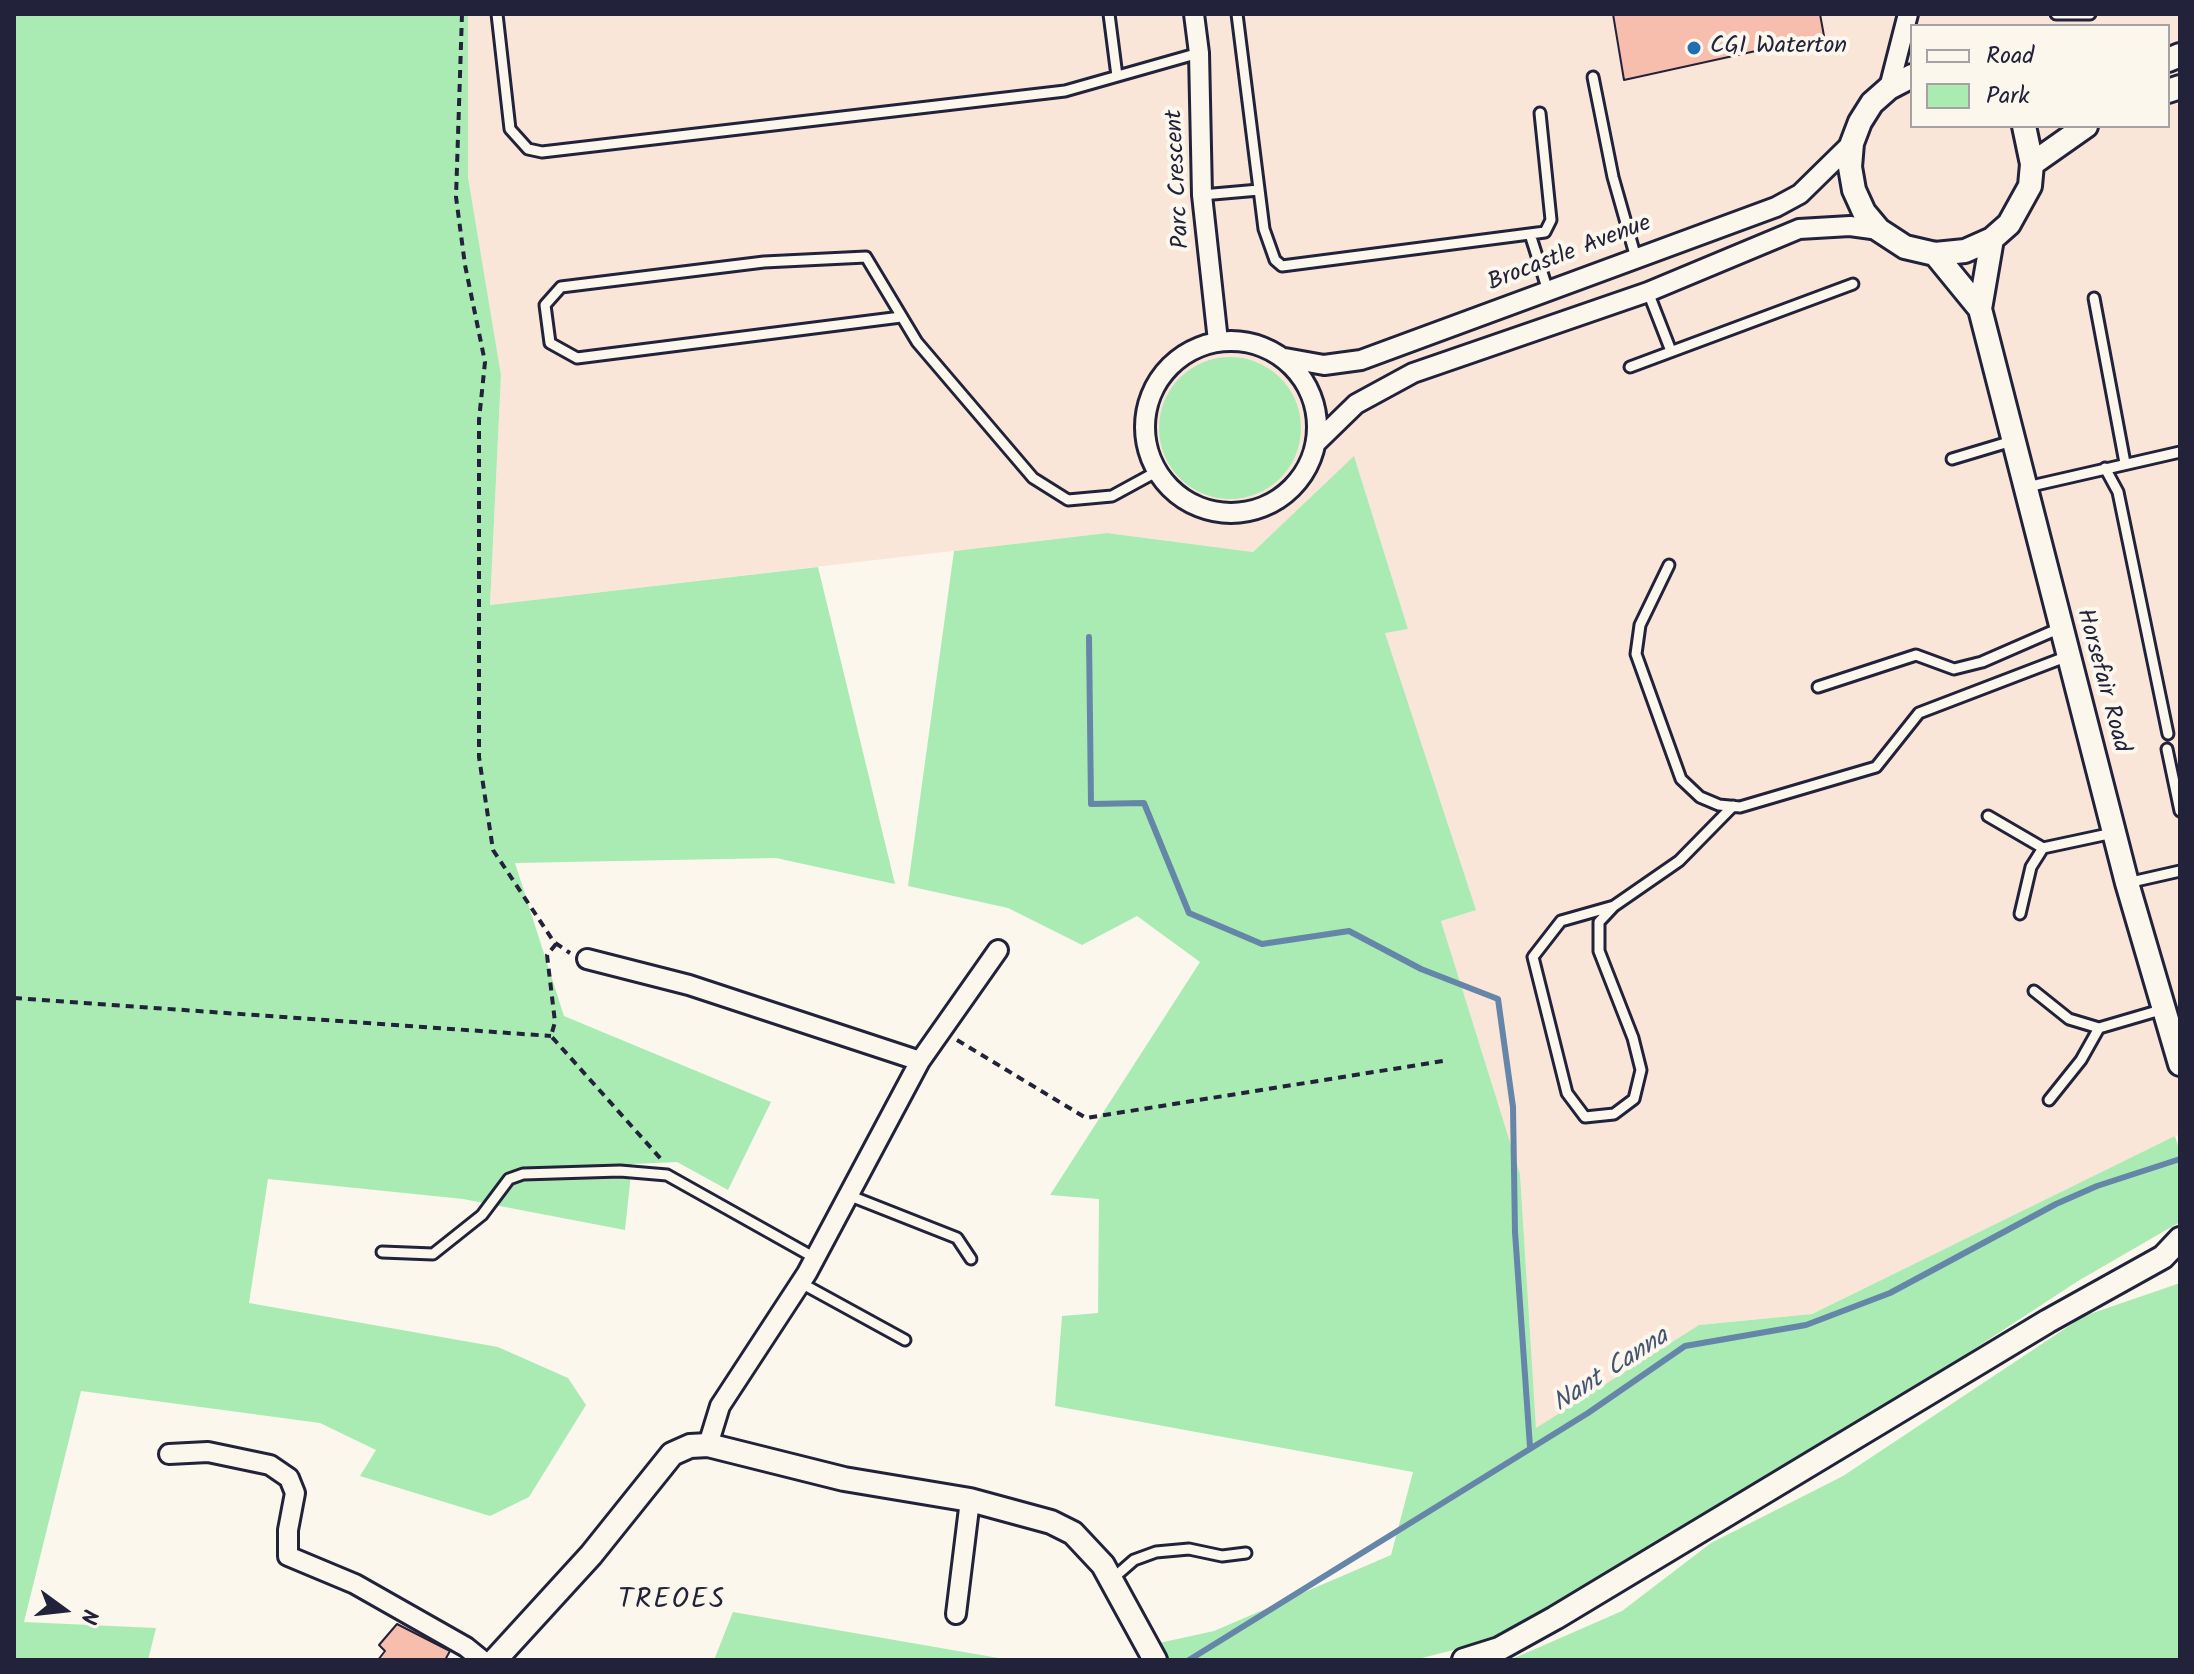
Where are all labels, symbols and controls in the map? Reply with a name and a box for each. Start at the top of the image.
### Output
legend [1910,24,2170,128]
place label: CGI Waterton [1710,34,1847,62]
text: Road [1986,37,2034,76]
marker: CGI Waterton [1685,39,1703,57]
text: Park [1986,77,2030,116]
street label: Parc Crescent [1162,109,1198,249]
street label: Brocastle Avenue [1484,211,1656,299]
street label: Horsefair Road [2068,606,2134,756]
water label: Nant Canna [1548,1323,1676,1421]
north arrow [24,1570,104,1650]
district label: TREOES [618,1585,726,1619]
text: N [69,1605,106,1628]

